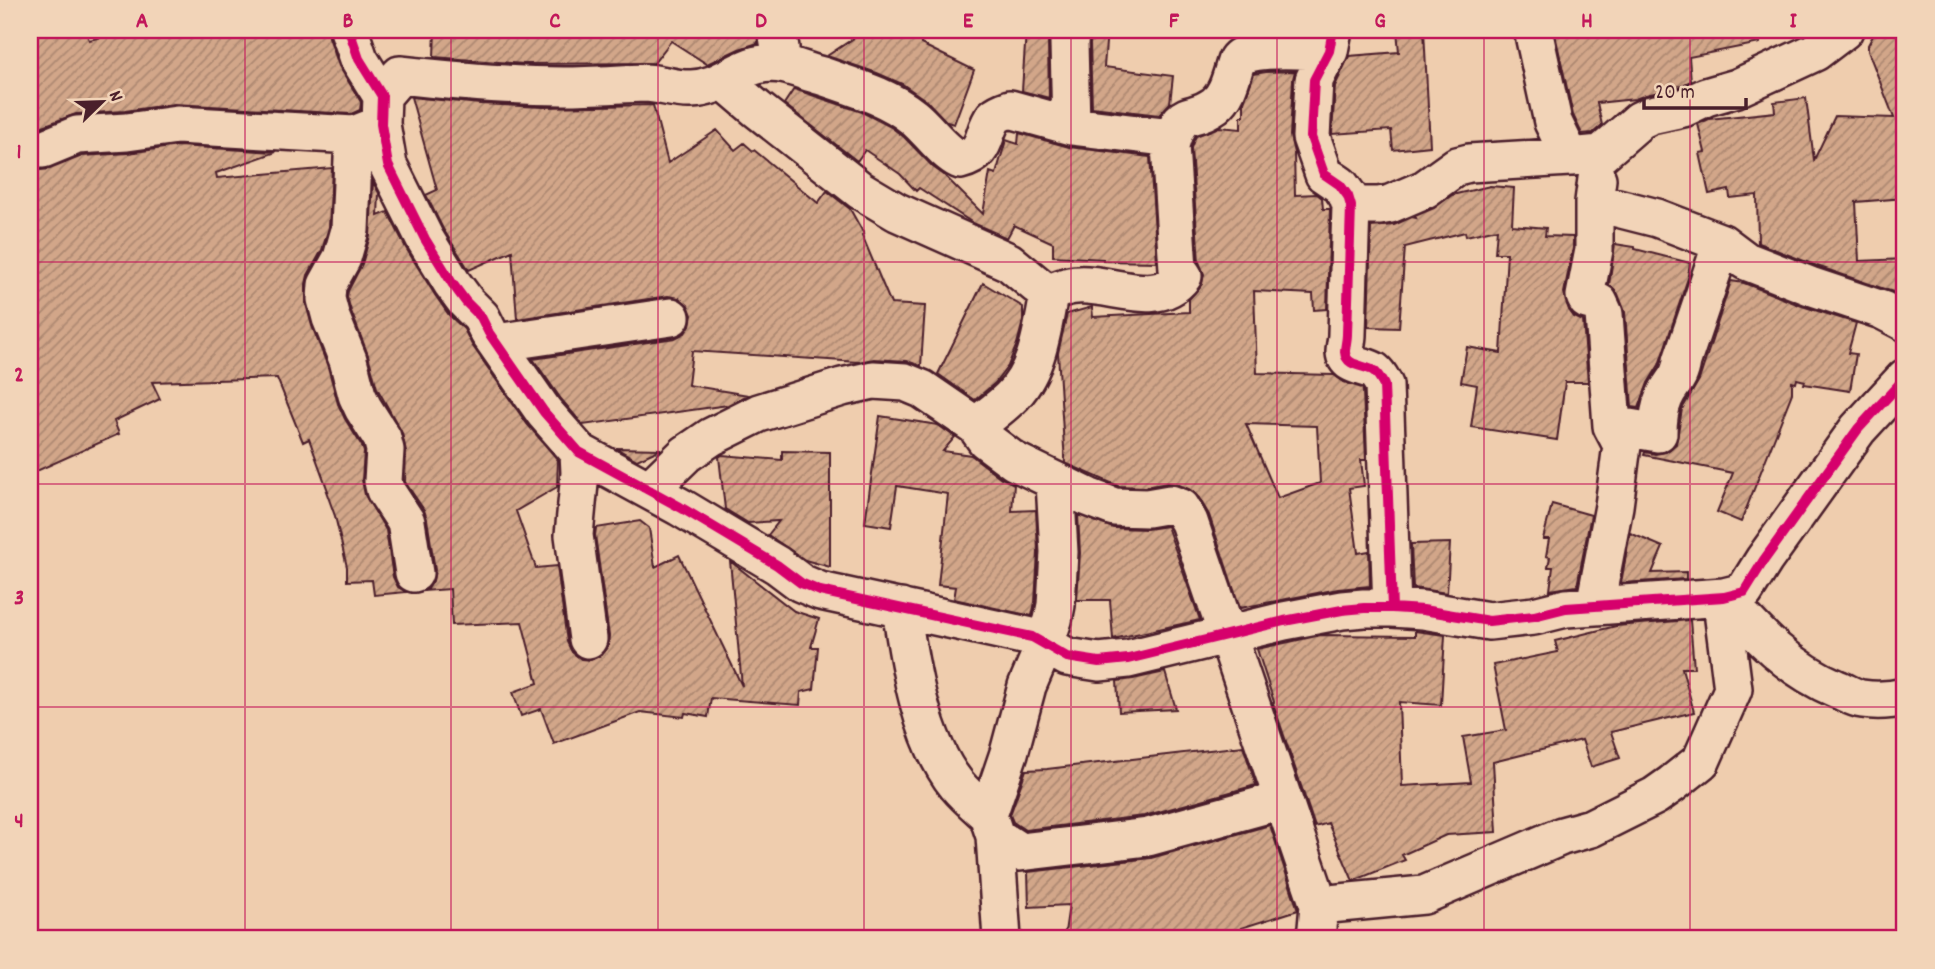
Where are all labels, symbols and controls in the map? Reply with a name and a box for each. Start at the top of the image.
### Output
text: A [136,6,148,39]
text: B [343,6,354,39]
text: C [549,6,561,39]
text: D [755,6,767,39]
text: E [963,6,974,39]
text: F [1169,6,1180,39]
text: G [1374,6,1386,39]
text: H [1581,6,1593,39]
text: I [1789,6,1797,39]
north arrow [66,66,136,136]
scale bar [1644,66,1746,110]
text: 20 m [1655,79,1695,109]
text: N [100,87,129,106]
text: 1 [16,137,22,170]
text: 2 [14,360,24,393]
text: 3 [14,583,24,616]
text: 4 [14,806,24,839]

